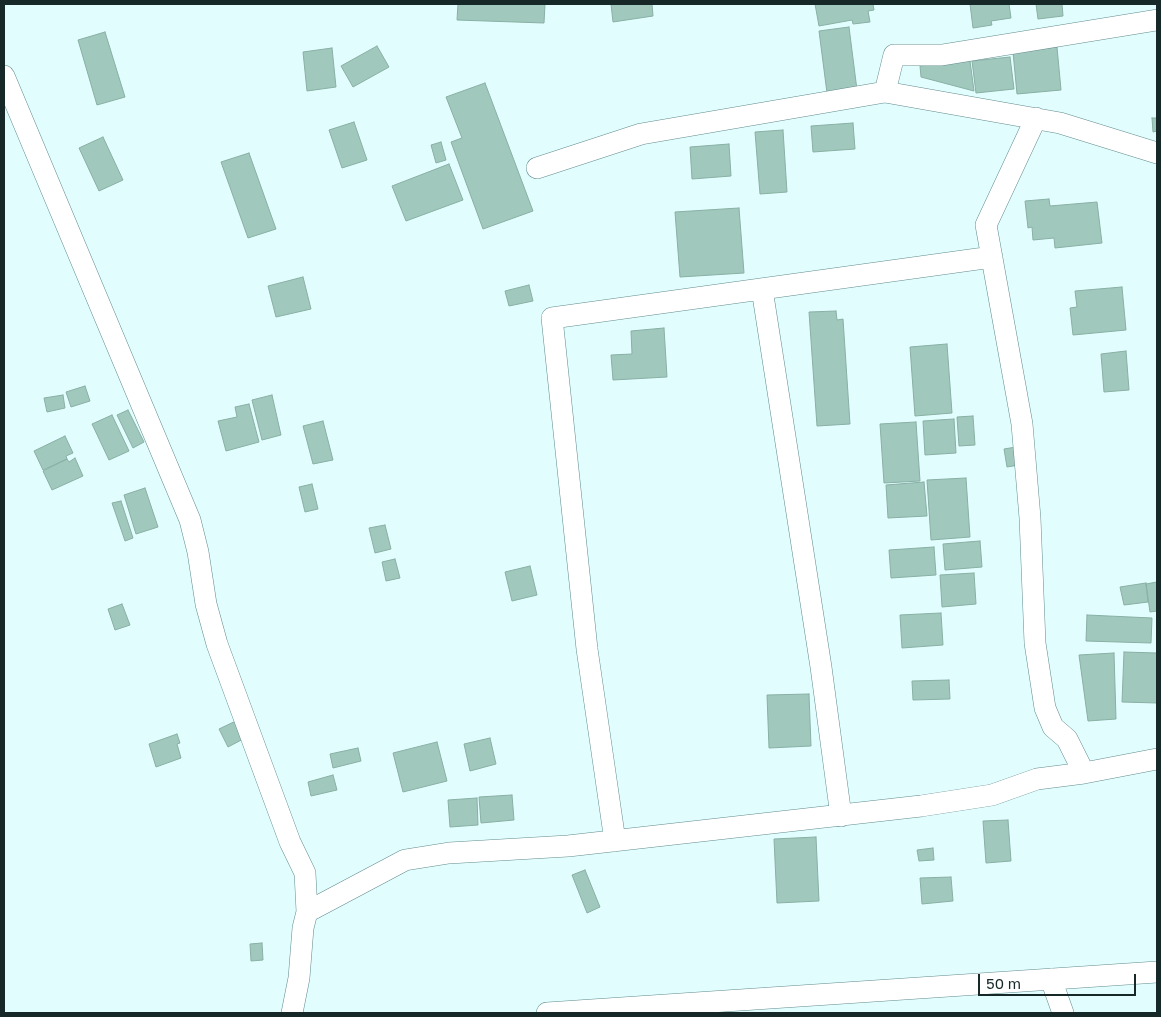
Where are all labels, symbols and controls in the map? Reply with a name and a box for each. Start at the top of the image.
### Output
scale bar [981,964,1138,996]
text: 50 m [986,974,1021,992]

